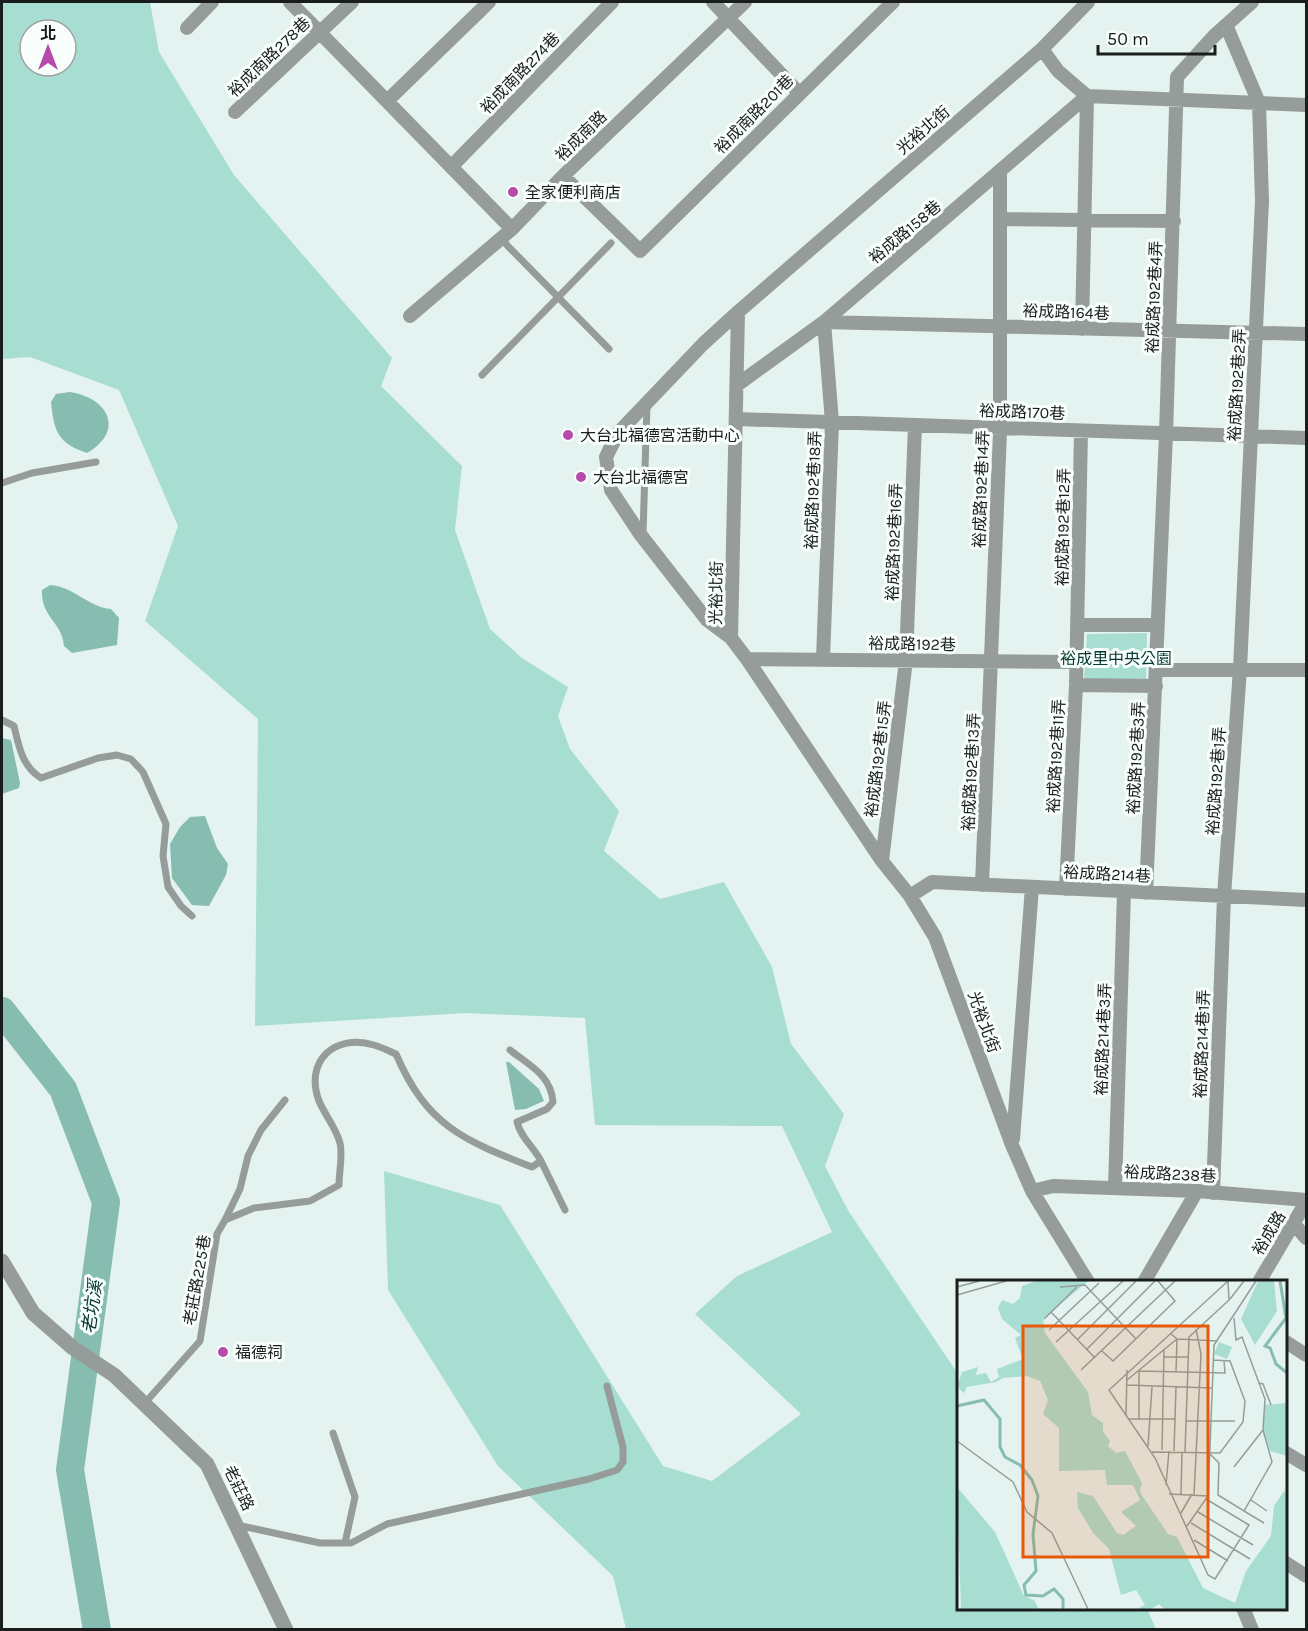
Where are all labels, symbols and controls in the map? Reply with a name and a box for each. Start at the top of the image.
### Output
street label: 裕成南路278巷 [224,13,314,101]
north arrow [18,18,78,78]
scale bar [1098,18,1215,56]
text: 北 [40,24,56,43]
street label: 裕成南路274巷 [476,28,564,118]
text: 50 m [1107,28,1149,50]
street label: 裕成南路201巷 [710,70,798,158]
street label: 光裕北街 [893,102,953,158]
street label: 裕成南路 [551,107,611,165]
place label: 全家便利商店 [525,183,621,202]
marker: 全家便利商店 [506,185,520,199]
street label: 裕成路158巷 [865,196,945,268]
street label: 裕成路192巷4弄 [1143,240,1165,354]
street label: 裕成路164巷 [1022,301,1110,323]
street label: 裕成路192巷2弄 [1225,328,1249,442]
street label: 裕成路170巷 [979,401,1065,423]
place label: 大台北福德宮活動中心 [580,426,740,445]
marker: 大台北福德宮活動中心 [561,428,575,442]
street label: 裕成路192巷18弄 [801,430,825,550]
street label: 裕成路192巷14弄 [969,430,993,548]
place label: 大台北福德宮 [593,468,689,487]
street label: 裕成路192巷12弄 [1052,468,1074,586]
marker: 大台北福德宮 [574,470,588,484]
street label: 裕成路192巷16弄 [882,483,906,601]
street label: 光裕北街 [706,561,726,625]
street label: 裕成路192巷 [868,634,956,654]
park label: 裕成里中央公園 [1060,649,1172,668]
street label: 裕成路192巷11弄 [1044,698,1068,814]
street label: 裕成路192巷15弄 [861,699,895,819]
street label: 裕成路192巷3弄 [1124,701,1148,815]
street label: 裕成路192巷13弄 [958,712,984,832]
street label: 裕成路192巷1弄 [1203,726,1229,836]
street label: 裕成路214巷 [1063,862,1151,886]
street label: 裕成路214巷3弄 [1092,982,1114,1096]
street label: 光裕北街 [964,989,1004,1055]
street label: 裕成路214巷1弄 [1191,989,1213,1099]
street label: 裕成路238巷 [1123,1162,1217,1186]
street label: 裕成路 [1248,1208,1290,1258]
street label: 老莊路225巷 [180,1233,214,1327]
water label: 老坑溪 [77,1276,107,1335]
inset map [957,1280,1287,1610]
place label: 福德祠 [235,1343,283,1362]
marker: 福德祠 [216,1345,230,1359]
street label: 老莊路 [220,1462,258,1514]

